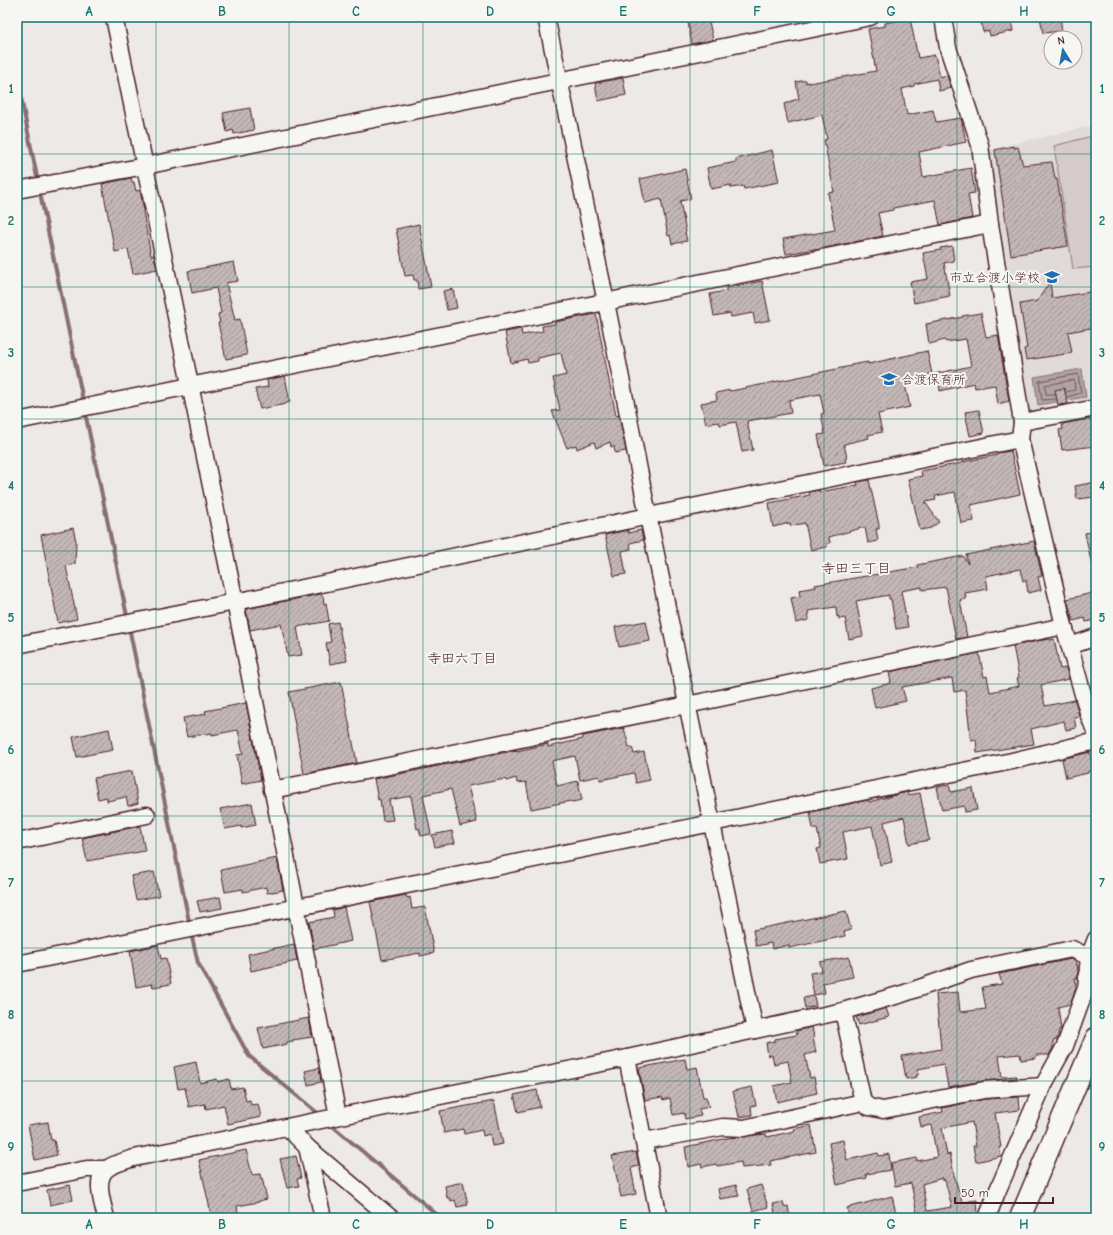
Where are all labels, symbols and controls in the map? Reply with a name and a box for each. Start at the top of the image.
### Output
text: A [85,4,93,19]
text: B [218,4,226,19]
text: C [352,4,360,19]
text: D [486,4,494,19]
text: E [619,4,627,19]
text: F [753,4,761,19]
text: G [886,4,896,19]
text: H [1019,4,1029,19]
north arrow [1043,30,1083,70]
text: N [1056,34,1066,48]
text: 1 [8,81,14,96]
text: 1 [1099,81,1105,96]
text: 2 [8,213,14,228]
text: 2 [1099,213,1105,228]
school or university icon: 市立合渡小学校 [1043,268,1061,286]
place label: 市立合渡小学校 [949,270,1040,285]
text: 3 [8,345,14,360]
text: 3 [1099,345,1105,360]
school or university icon: 合渡保育所 [880,370,898,388]
place label: 合渡保育所 [901,372,966,387]
text: 4 [8,478,14,493]
text: 4 [1099,478,1105,493]
district label: 寺田三丁目 [821,560,891,577]
text: 5 [8,610,15,625]
text: 5 [1099,610,1106,625]
district label: 寺田六丁目 [427,650,497,667]
text: 6 [8,742,15,757]
text: 6 [1099,742,1106,757]
text: 7 [8,875,14,890]
text: 7 [1099,875,1105,890]
text: 8 [8,1007,14,1022]
text: 8 [1099,1007,1105,1022]
text: 9 [8,1139,15,1154]
text: 9 [1099,1139,1106,1154]
scale bar [955,1179,1053,1205]
text: 50 m [961,1186,989,1200]
text: A [85,1217,93,1232]
text: B [218,1217,226,1232]
text: C [352,1217,360,1232]
text: D [486,1217,494,1232]
text: E [619,1217,627,1232]
text: F [753,1217,761,1232]
text: G [886,1217,896,1232]
text: H [1019,1217,1029,1232]

